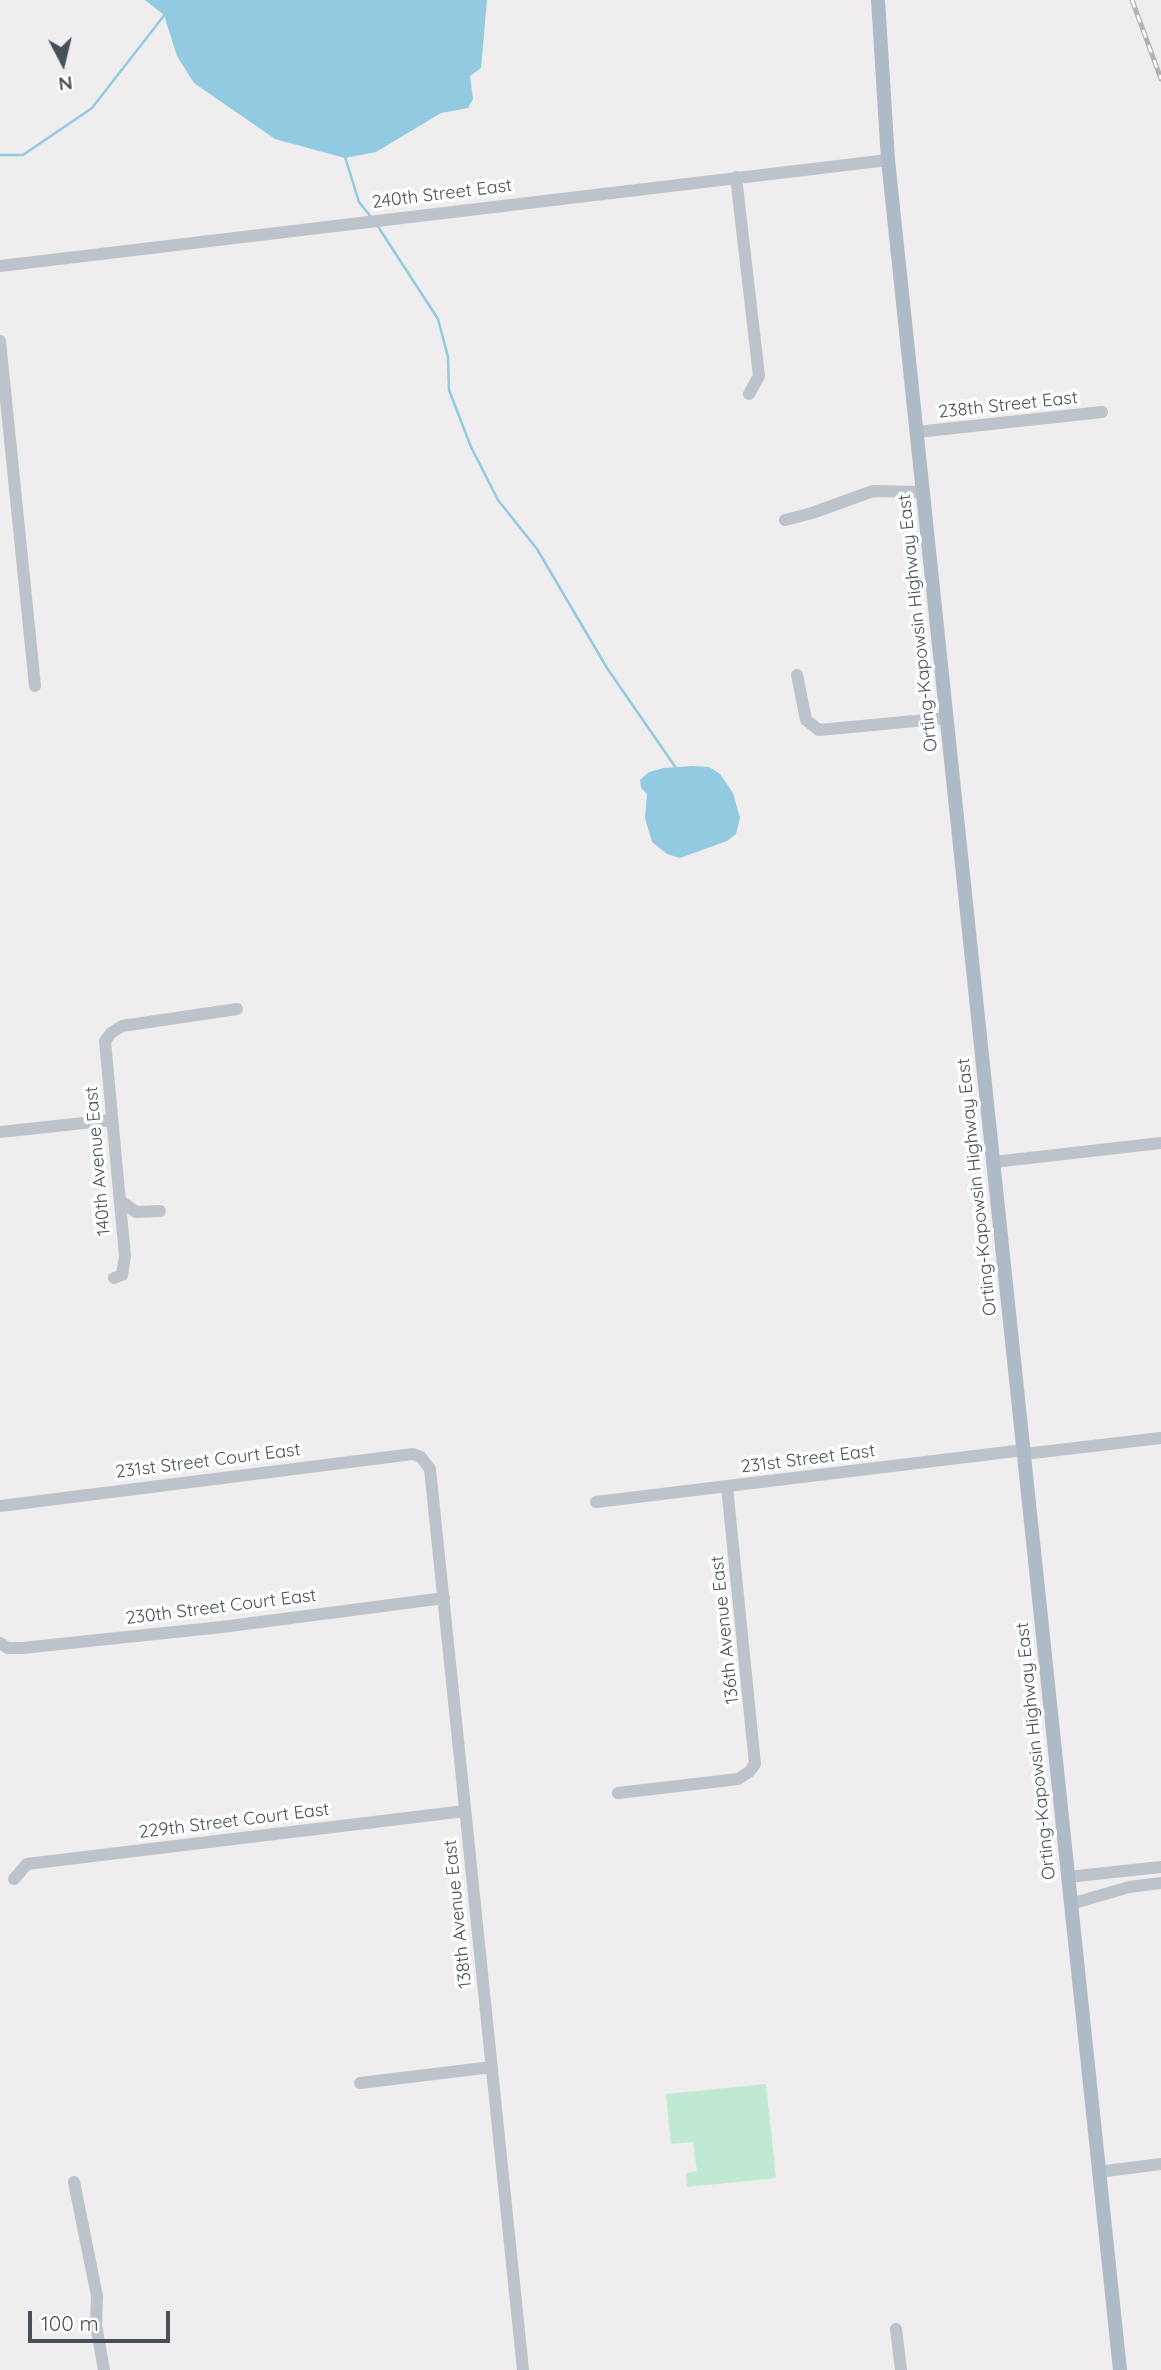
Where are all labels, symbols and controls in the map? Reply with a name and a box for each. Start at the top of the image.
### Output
north arrow [28,28,98,98]
text: N [57,71,74,97]
street label: 240th Street East [371,175,513,213]
street label: 238th Street East [937,387,1079,423]
street label: Orting-Kapowsin Highway East [894,493,942,753]
street label: Orting-Kapowsin Highway East [953,1057,1001,1317]
street label: 140th Avenue East [81,1085,115,1237]
street label: 231st Street Court East [114,1439,302,1483]
street label: 231st Street East [740,1440,876,1478]
street label: 136th Avenue East [706,1555,744,1705]
street label: 230th Street Court East [124,1585,318,1629]
street label: Orting-Kapowsin Highway East [1012,1621,1060,1881]
street label: 229th Street Court East [137,1799,331,1843]
street label: 138th Avenue East [439,1839,477,1989]
scale bar [32,2296,173,2340]
text: 100 m [41,2310,99,2336]

